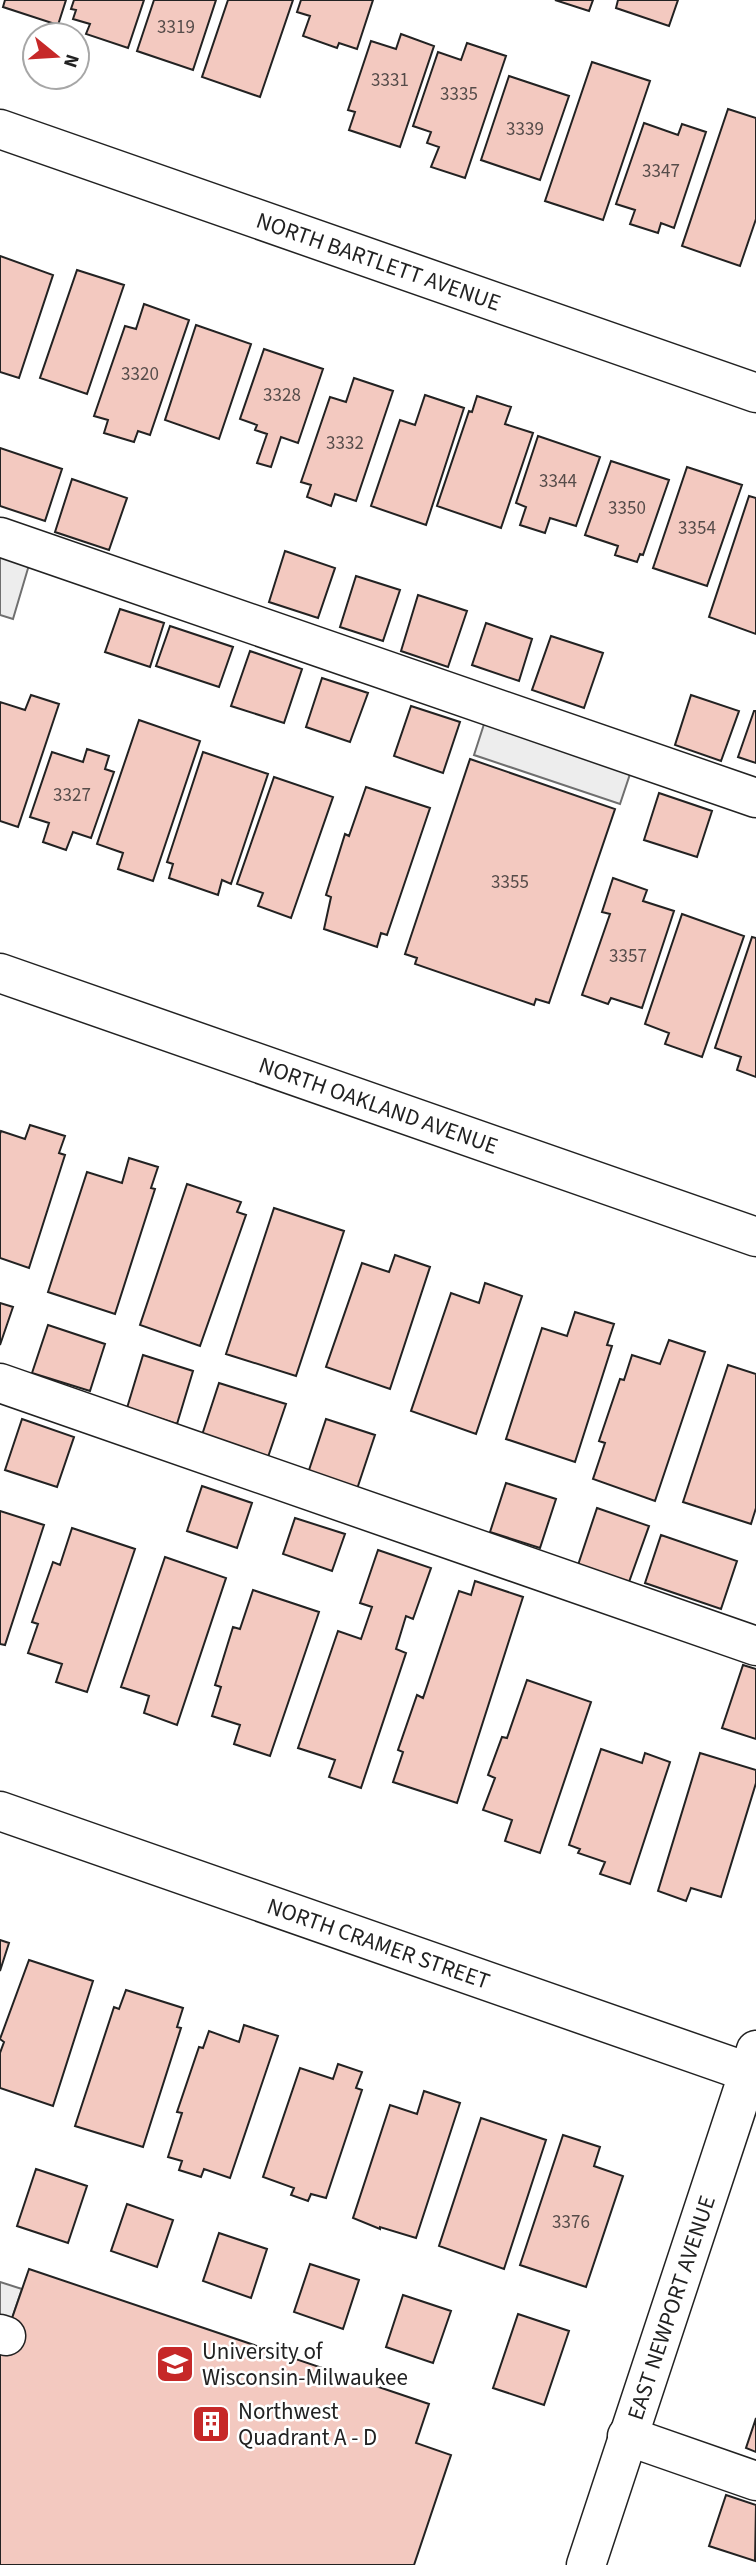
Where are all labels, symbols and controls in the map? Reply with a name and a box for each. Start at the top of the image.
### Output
house number: 3319 [157,14,195,41]
north arrow [21,21,91,91]
text: N [56,51,86,71]
house number: 3331 [371,67,409,94]
house number: 3335 [440,81,478,108]
house number: 3339 [506,116,544,143]
house number: 3347 [642,158,680,185]
street label: NORTH BARTLETT AVENUE [252,204,505,320]
house number: 3320 [121,361,159,388]
house number: 3328 [263,382,301,409]
house number: 3332 [326,430,364,457]
house number: 3344 [539,468,577,495]
house number: 3350 [608,495,646,522]
house number: 3354 [678,515,716,542]
house number: 3327 [53,782,91,809]
house number: 3355 [491,869,529,896]
house number: 3357 [609,943,647,970]
street label: NORTH OAKLAND AVENUE [254,1049,502,1163]
street label: NORTH CRAMER STREET [263,1890,494,1998]
street label: EAST NEWPORT AVENUE [619,2191,724,2424]
house number: 3376 [552,2209,590,2236]
place label: University of Wisconsin-Milwaukee [202,2335,408,2394]
school or university icon: University of Wisconsin-Milwaukee [154,2343,196,2385]
place label: Northwest Quadrant A - D [238,2395,377,2454]
building icon: Northwest Quadrant A - D [190,2403,232,2445]

